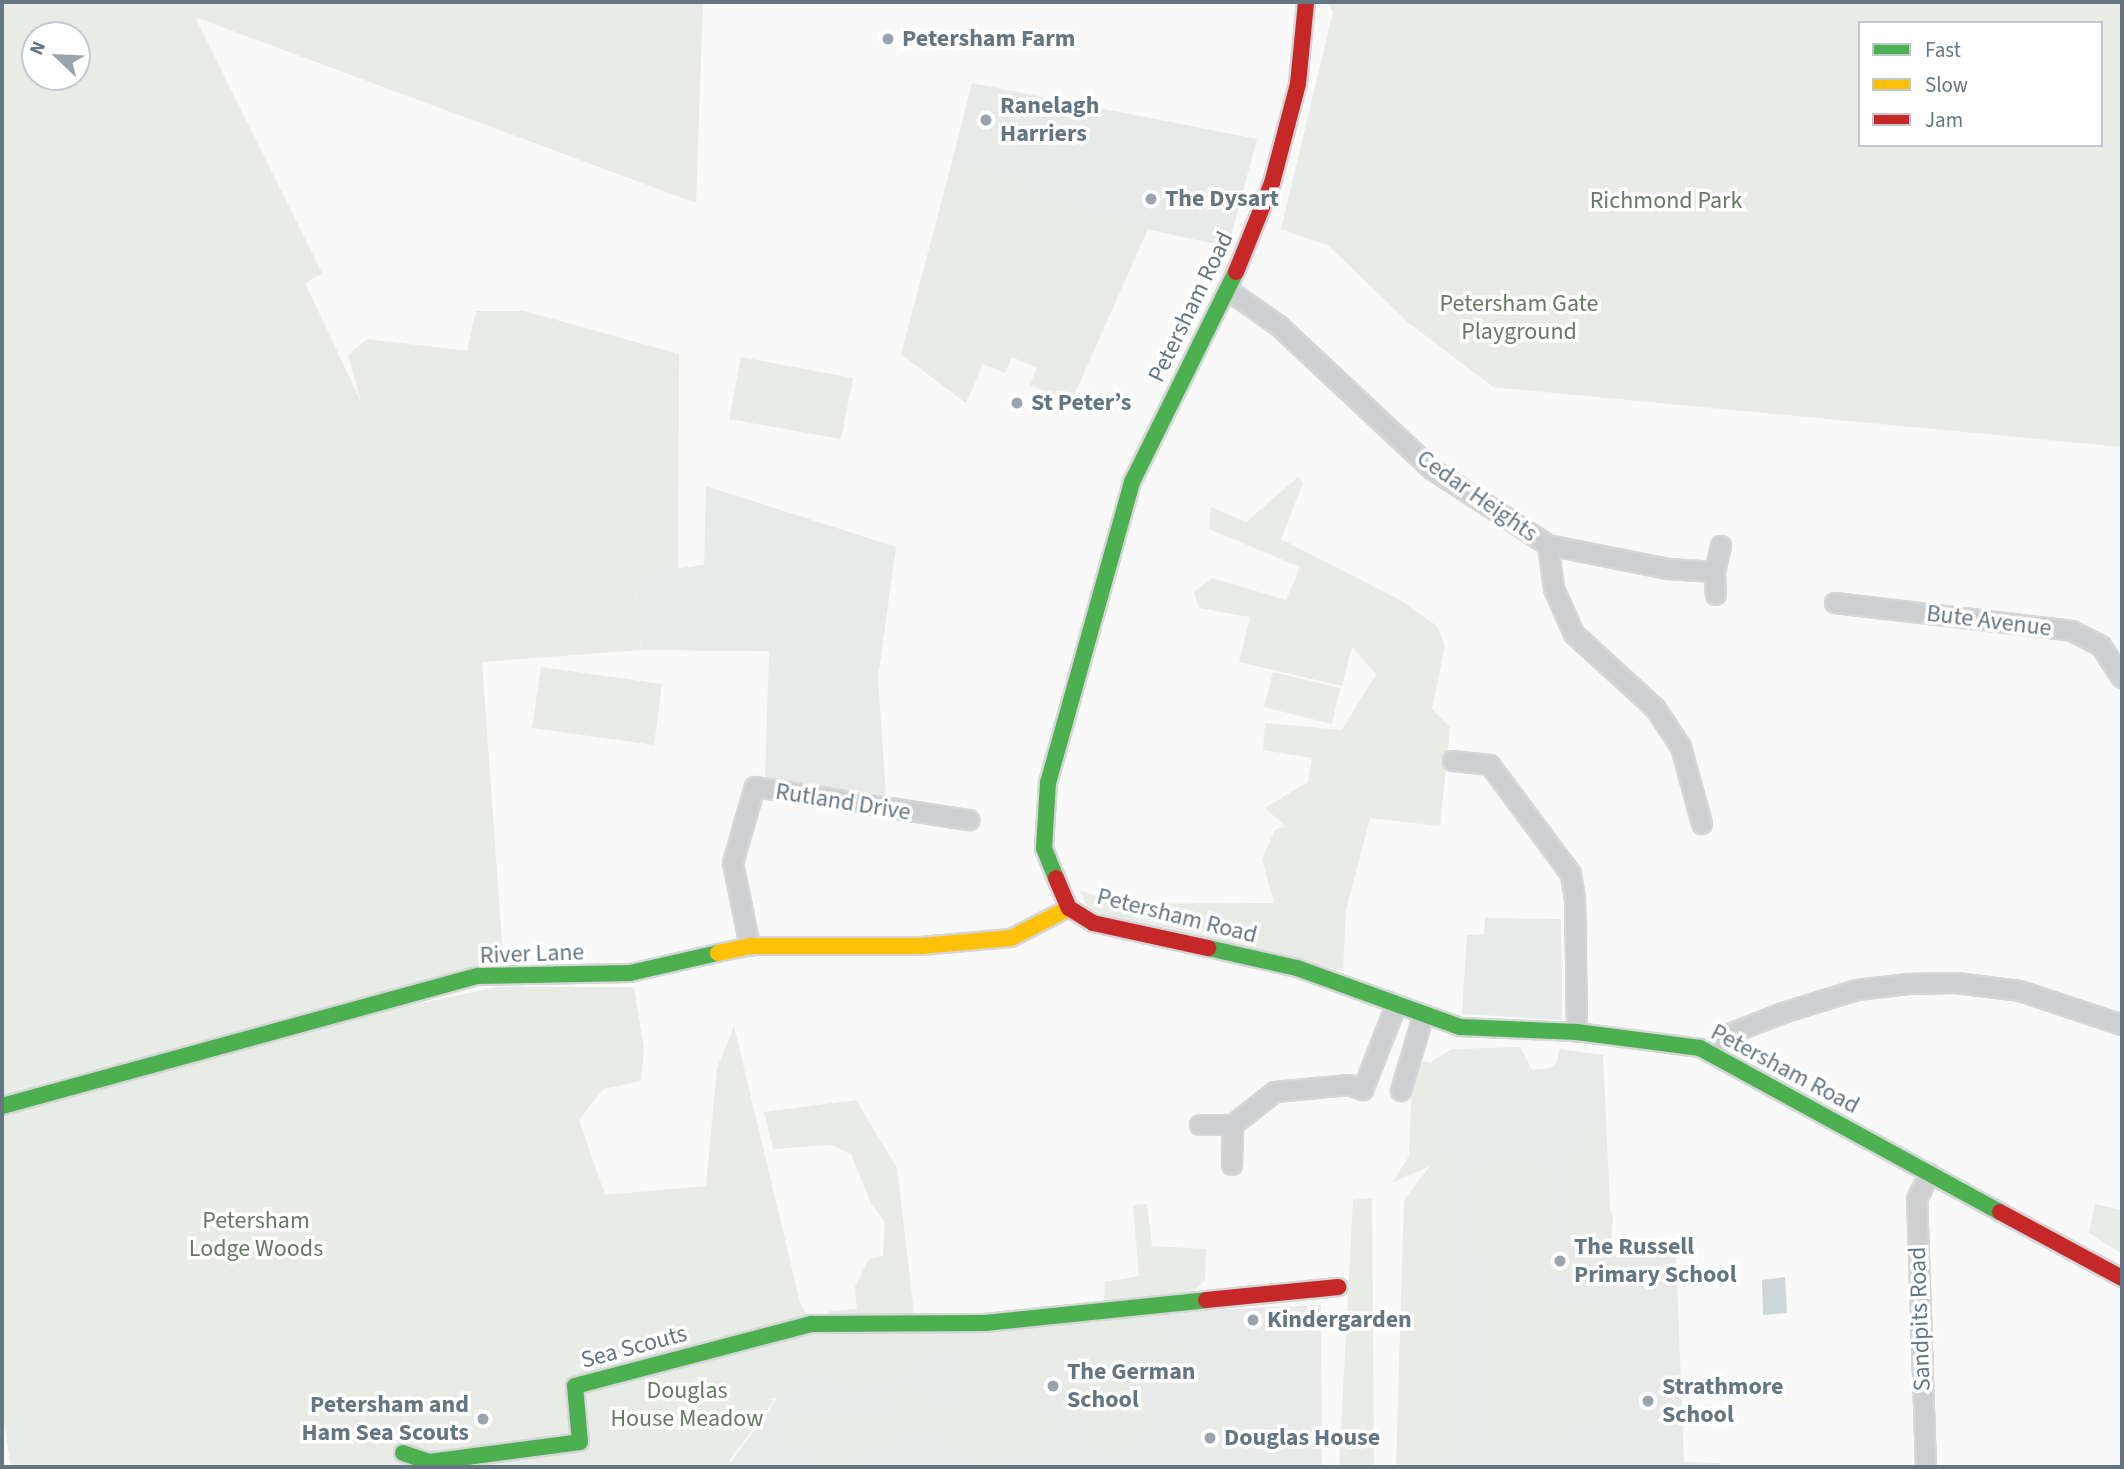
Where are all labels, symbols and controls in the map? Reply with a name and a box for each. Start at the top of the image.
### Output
north arrow [21,21,91,91]
legend [1858,21,2103,147]
place label: Petersham Farm [902,25,1075,53]
marker: Petersham Farm [880,31,896,47]
text: Fast [1925,35,1961,65]
text: N [23,37,53,59]
text: Slow [1925,70,1968,100]
place label: Ranelagh Harriers [1000,92,1099,148]
text: Jam [1925,105,1963,135]
marker: Ranelagh Harriers [978,112,994,128]
place label: The Dysart [1165,185,1279,213]
park label: Richmond Park [1590,187,1742,215]
marker: The Dysart [1143,191,1159,207]
street label: Petersham Road [1142,227,1240,387]
park label: Petersham Gate Playground [1440,290,1598,346]
place label: St Peter’s [1031,389,1131,417]
marker: St Peter’s [1009,395,1025,411]
street label: Cedar Heights [1411,444,1543,548]
street label: Bute Avenue [1925,599,2053,643]
street label: Rutland Drive [773,777,913,827]
street label: Petersham Road [1094,882,1260,950]
street label: River Lane [479,938,585,970]
street label: Petersham Road [1706,1018,1864,1120]
park label: Petersham Lodge Woods [189,1207,323,1263]
place label: The Russell Primary School [1574,1233,1737,1289]
street label: Sandpits Road [1903,1246,1937,1392]
marker: The Russell Primary School [1552,1253,1568,1269]
place label: Kindergarden [1267,1306,1412,1334]
marker: Kindergarden [1245,1312,1261,1328]
street label: Sea Scouts [578,1319,690,1375]
place label: The German School [1067,1358,1196,1414]
place label: Strathmore School [1662,1373,1783,1429]
park label: Douglas House Meadow [610,1377,764,1433]
marker: The German School [1045,1378,1061,1394]
place label: Petersham and Ham Sea Scouts [301,1391,469,1447]
marker: Strathmore School [1640,1393,1656,1409]
marker: Petersham and Ham Sea Scouts [475,1411,491,1427]
place label: Douglas House [1224,1424,1380,1452]
marker: Douglas House [1202,1430,1218,1446]

